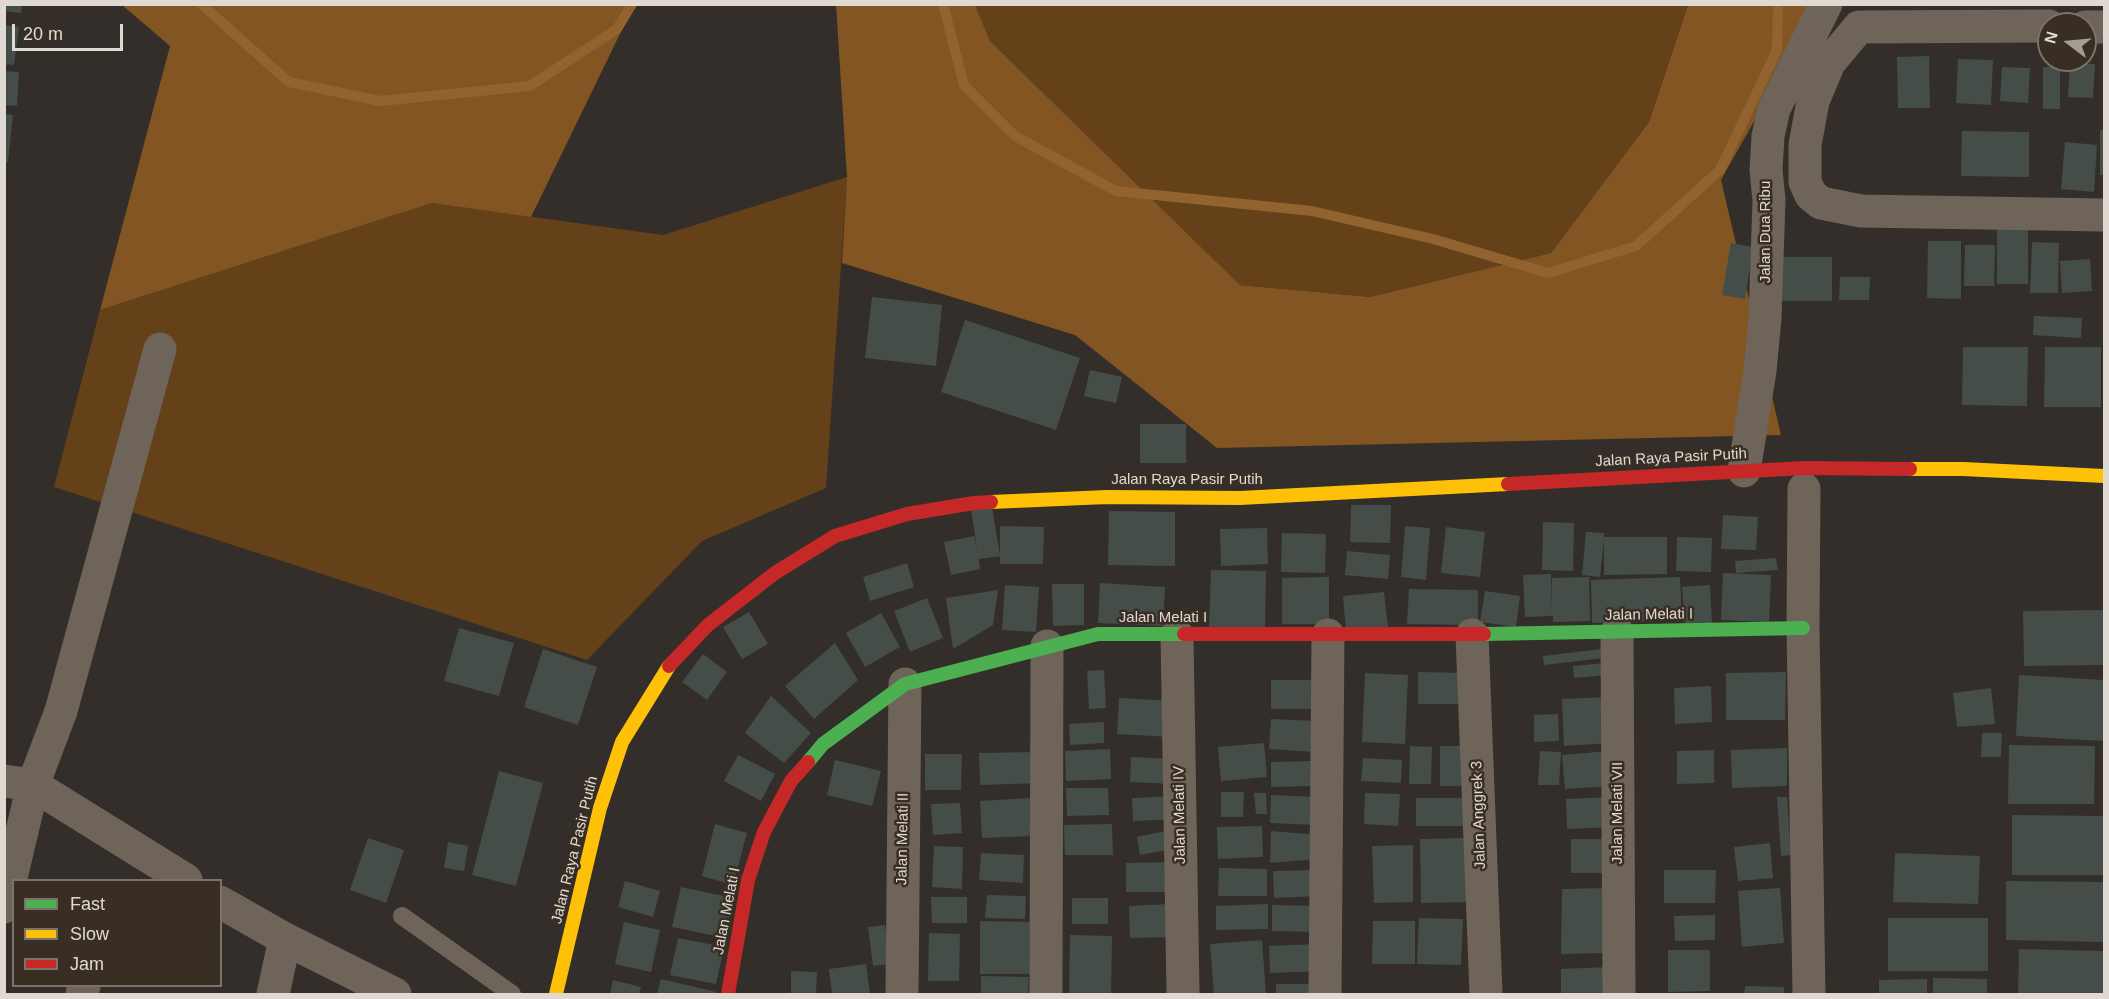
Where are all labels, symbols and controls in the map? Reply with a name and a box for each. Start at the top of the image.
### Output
scale bar [15,12,126,50]
north arrow [2037,12,2097,72]
text: 20 m [23,24,63,44]
text: N [2041,30,2061,45]
street label: Jalan Dua Ribu [1757,181,1775,283]
street label: Jalan Raya Pasir Putih [1595,445,1747,471]
street label: Jalan Raya Pasir Putih [1111,471,1263,489]
street label: Jalan Melati I [1605,605,1693,625]
street label: Jalan Melati I [1119,609,1207,627]
street label: Jalan Anggrek 3 [1468,761,1490,869]
street label: Jalan Melati VII [1609,762,1627,864]
street label: Jalan Melati IV [1170,766,1190,864]
street label: Jalan Raya Pasir Putih [548,774,602,926]
street label: Jalan Melati II [893,793,913,885]
street label: Jalan Melati I [710,866,744,956]
legend [12,879,222,987]
text: Fast [70,894,105,914]
text: Slow [70,924,109,944]
text: Jam [70,954,104,974]

